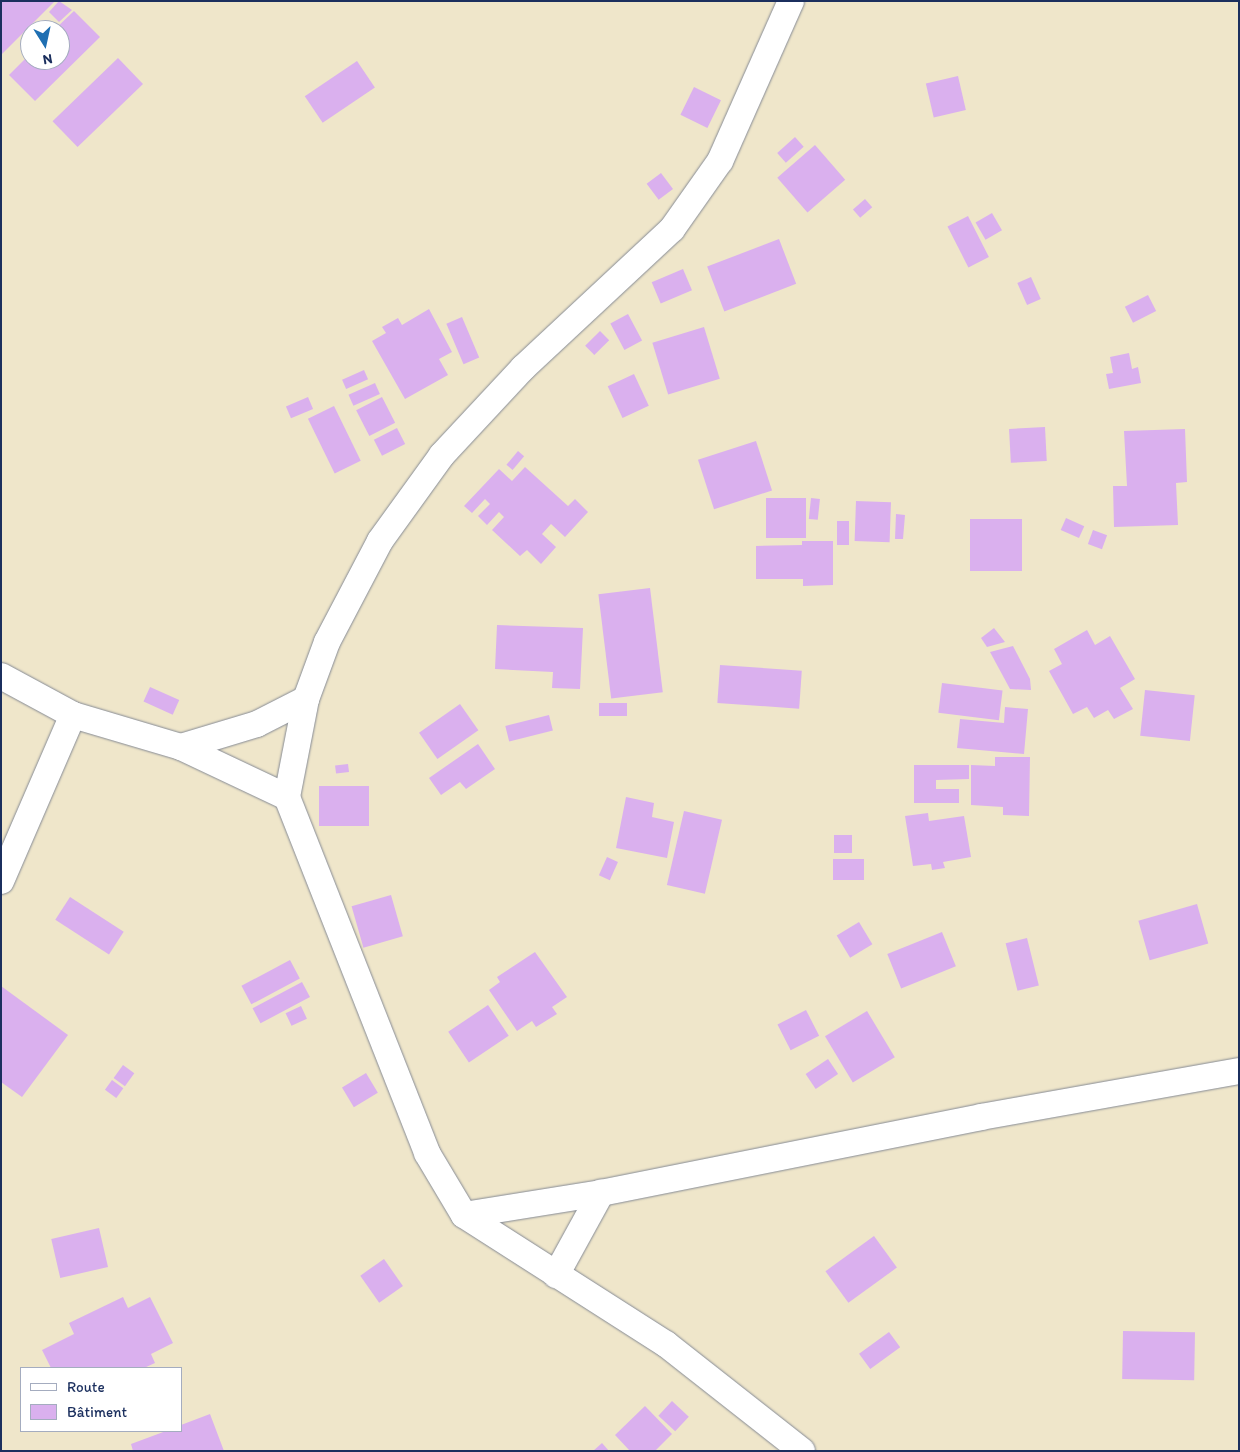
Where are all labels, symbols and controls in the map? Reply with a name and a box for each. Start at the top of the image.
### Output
north arrow [20,20,70,70]
text: N [41,50,54,68]
legend [20,1367,182,1432]
text: Route [67,1378,105,1396]
text: Bâtiment [67,1403,127,1421]

